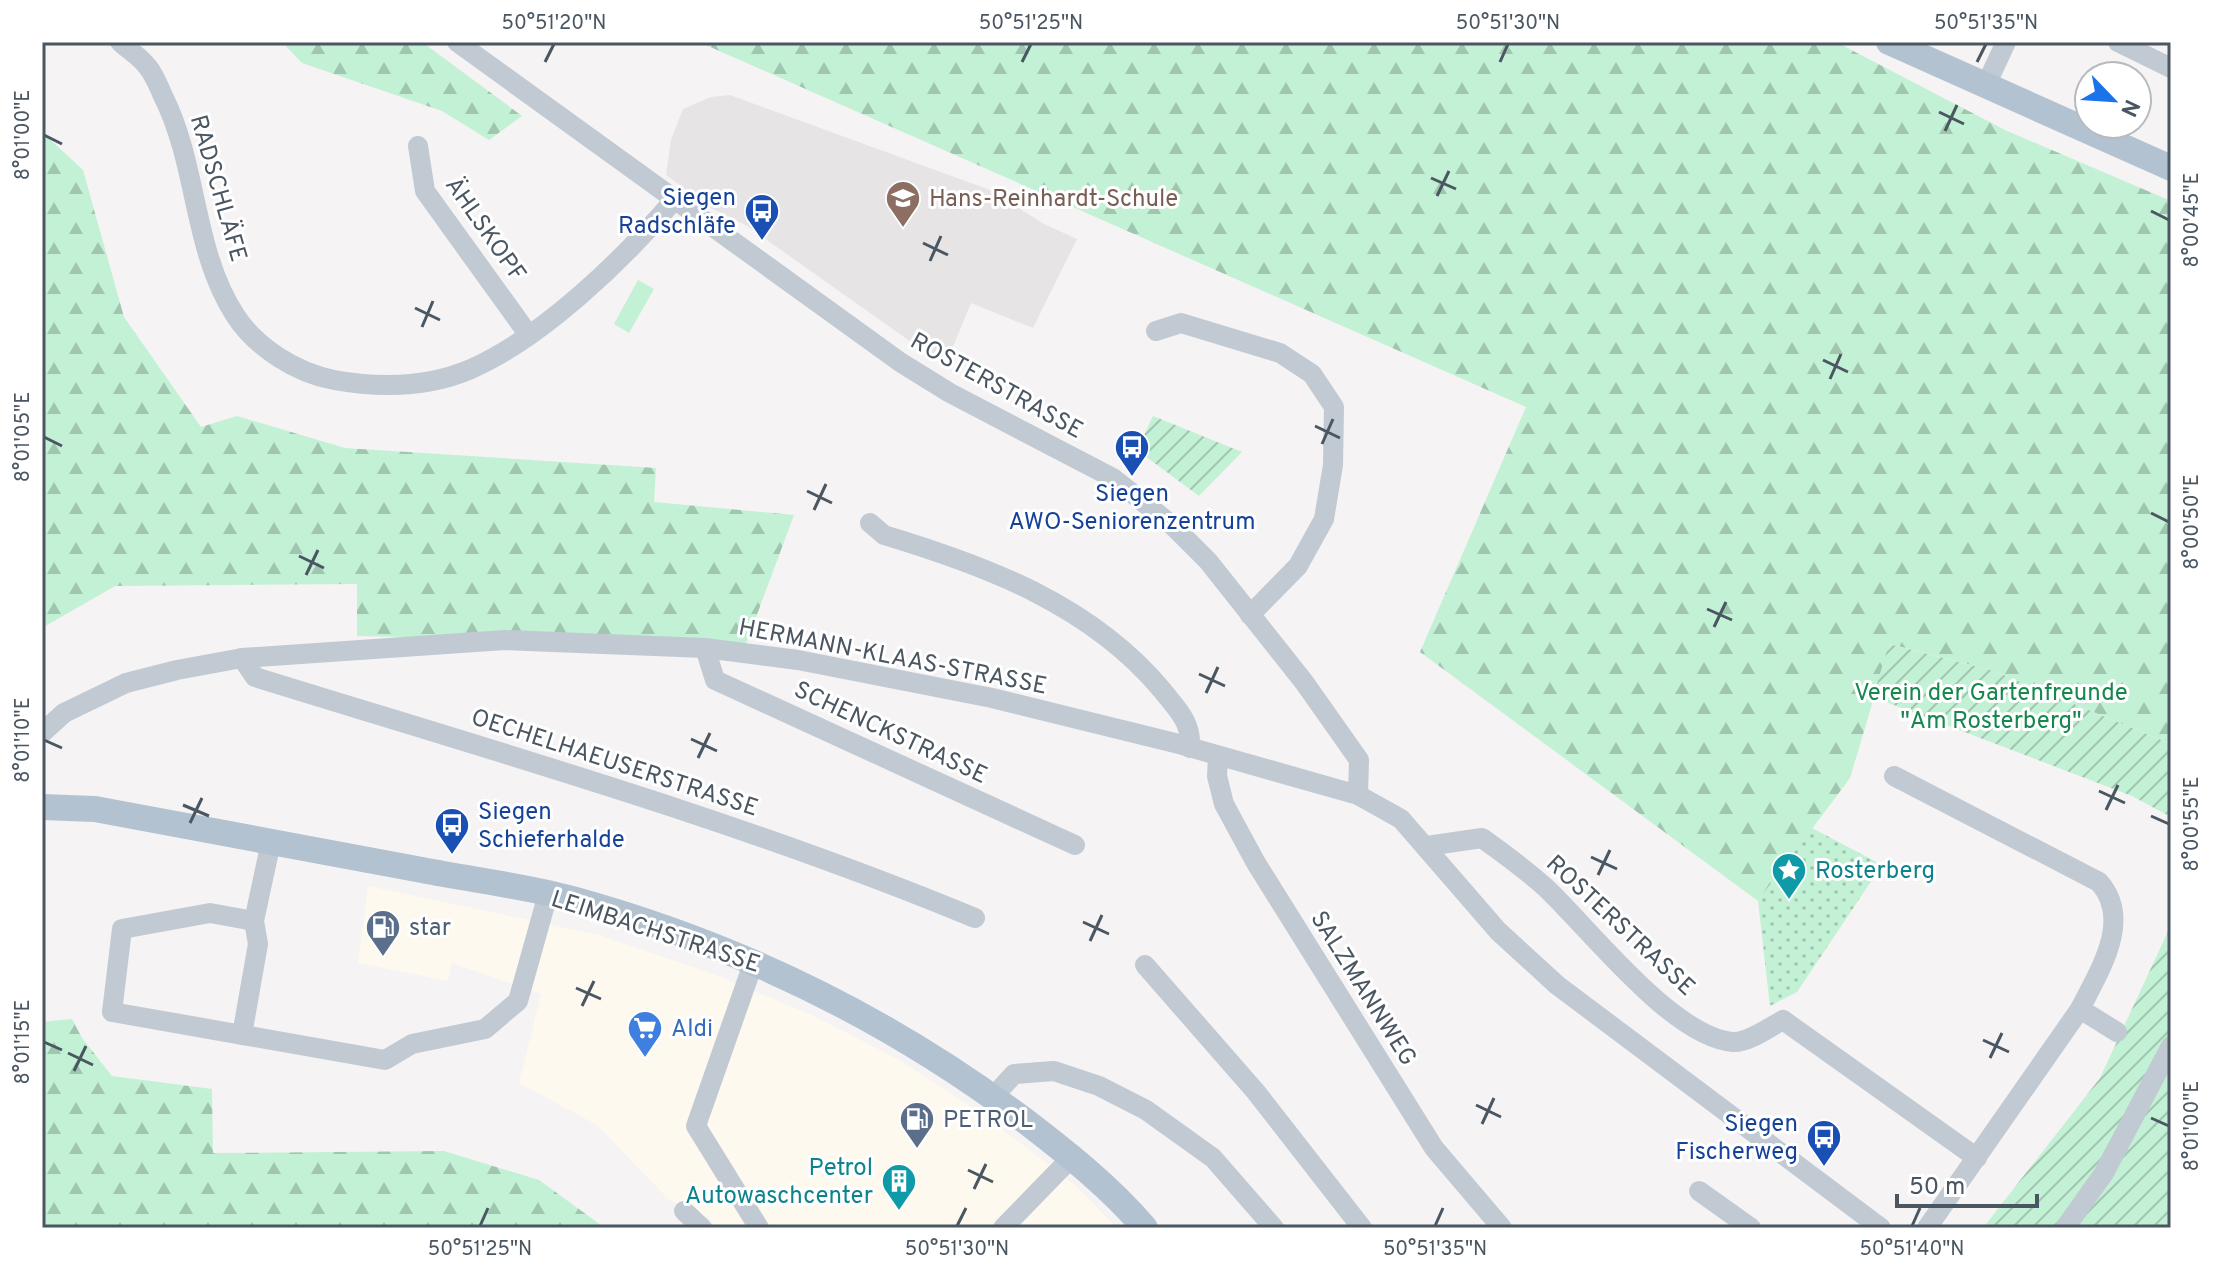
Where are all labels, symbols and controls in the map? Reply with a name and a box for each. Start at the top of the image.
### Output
text: 50°51'20"N [502,11,606,37]
text: 50°51'25"N [979,11,1083,37]
text: 50°51'30"N [1456,11,1560,37]
text: 50°51'35"N [1934,11,2038,37]
north arrow [2073,60,2153,140]
text: 8°01'00"E [11,90,37,180]
text: N [2113,95,2144,120]
street label: RADSCHLÄFE [182,111,253,265]
street label: ÄHLSKOPF [437,171,532,288]
text: 8°00'45"E [2180,172,2206,268]
school or university icon: Hans-Reinhardt-Schule [884,179,922,229]
place label: Siegen Radschläfe [618,184,736,242]
place label: Hans-Reinhardt-Schule [929,185,1178,215]
bus stop icon: Siegen Radschläfe [743,192,781,242]
street label: ROSTERSTRASSE [904,327,1088,447]
text: 8°01'05"E [11,392,37,482]
bus stop icon: Siegen AWO-Seniorenzentrum [1113,428,1151,478]
text: 8°00'50"E [2180,474,2206,570]
place label: Siegen AWO-Seniorenzentrum [1009,480,1255,538]
street label: HERMANN-KLAAS-STRASSE [736,613,1049,703]
street label: SCHENCKSTRASSE [789,676,992,792]
park label: Verein der Gartenfreunde "Am Rosterberg" [1854,679,2128,737]
text: 8°01'10"E [11,697,37,783]
street label: OECHELHAEUSERSTRASSE [467,703,762,825]
text: 8°00'55"E [2180,776,2206,872]
place label: Siegen Schieferhalde [478,798,625,856]
bus stop icon: Siegen Schieferhalde [433,806,471,856]
street label: ROSTERSTRASSE [1539,850,1700,1003]
place icon: Rosterberg [1770,851,1808,901]
place label: Rosterberg [1815,857,1935,887]
street label: LEIMBACHSTRASSE [547,885,764,981]
street label: SALZMANNWEG [1303,906,1422,1072]
fuel station icon: star [364,908,402,958]
place label: star [409,914,451,944]
text: 8°01'15"E [11,1000,37,1084]
supermarket icon: Aldi [626,1009,664,1059]
place label: Aldi [671,1015,713,1045]
text: 8°01'00"E [2180,1081,2206,1171]
fuel station icon: PETROL [898,1100,936,1150]
place label: PETROL [943,1106,1033,1136]
place label: Siegen Fischerweg [1675,1110,1798,1168]
bus stop icon: Siegen Fischerweg [1805,1118,1843,1168]
place label: Petrol Autowaschcenter [685,1154,873,1212]
scale bar [1897,1158,2037,1208]
building icon: Petrol Autowaschcenter [880,1162,918,1212]
text: 50 m [1909,1173,1965,1203]
text: 50°51'25"N [428,1237,532,1263]
text: 50°51'30"N [905,1237,1009,1263]
text: 50°51'35"N [1383,1237,1487,1263]
text: 50°51'40"N [1859,1237,1965,1263]

